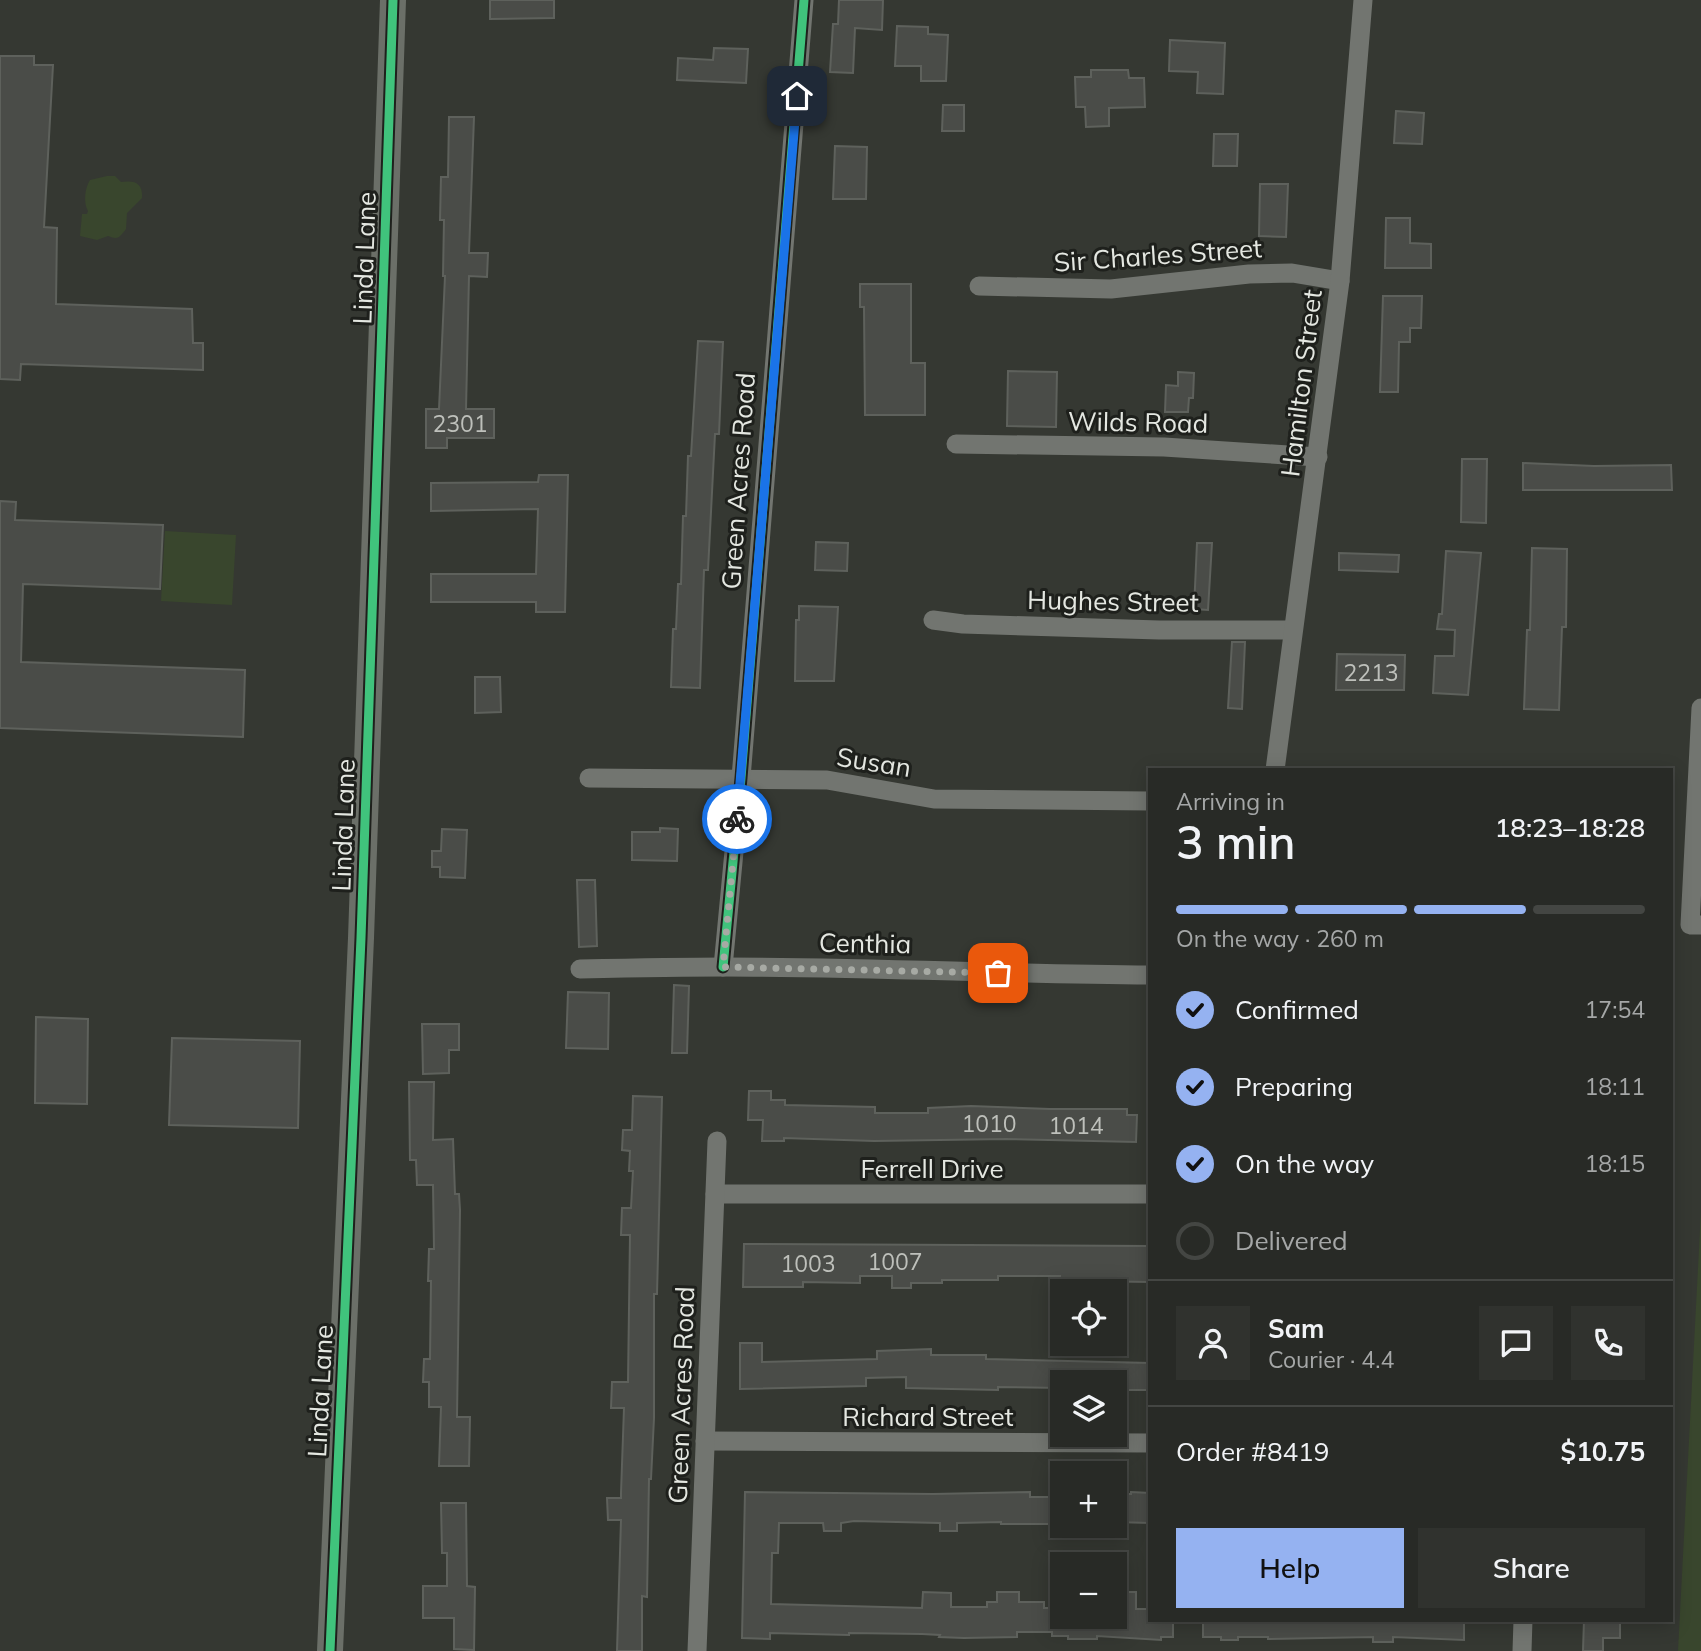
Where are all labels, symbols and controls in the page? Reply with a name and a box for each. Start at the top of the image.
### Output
pin [767,66,827,126]
icon: home [778,77,816,115]
street label: Linda Lane [345,191,383,325]
street label: Sir Charles Street [1053,231,1263,279]
street label: Hamilton Street [1273,287,1329,479]
street label: Green Acres Road [714,371,762,591]
street label: Wilds Road [1068,404,1208,440]
house number: 2301 [432,409,488,438]
street label: Hughes Street [1027,583,1199,619]
house number: 2213 [1343,658,1399,687]
street label: Susan [834,740,914,784]
street label: Linda Lane [324,758,362,892]
courier [702,784,772,854]
text: Arriving in [1176,787,1285,816]
icon: bike [718,800,756,838]
text: 18:23–18:28 [1495,811,1645,844]
text: 3 min [1176,813,1295,871]
text: On the way · 260 m [1176,924,1384,953]
street label: Centhia [819,926,911,960]
pin [968,943,1028,1003]
icon: bag [979,954,1017,992]
icon: check [1176,991,1214,1029]
text: Confirmed [1235,993,1359,1026]
text: 17:54 [1585,995,1645,1024]
icon: check [1176,1068,1214,1106]
text: Preparing [1235,1070,1353,1103]
text: 18:11 [1585,1072,1645,1101]
house number: 1010 [961,1109,1017,1138]
house number: 1014 [1048,1111,1104,1140]
icon: check [1176,1145,1214,1183]
text: On the way [1235,1147,1374,1180]
text: 18:15 [1585,1149,1645,1178]
street label: Ferrell Drive [860,1152,1004,1185]
text: Delivered [1235,1224,1348,1257]
house number: 1007 [867,1247,923,1276]
house number: 1003 [780,1249,836,1278]
map controls [1050,1279,1127,1629]
button: locate [1050,1279,1127,1356]
street label: Green Acres Road [661,1286,701,1504]
button: person [1176,1306,1250,1380]
button: chat [1479,1306,1553,1380]
button: phone [1571,1306,1645,1380]
text: Sam [1268,1312,1324,1345]
street label: Linda Lane [300,1324,340,1458]
text: Courier · 4.4 [1268,1345,1394,1374]
button: layers [1050,1370,1127,1447]
street label: Richard Street [842,1400,1014,1433]
text: Order #8419 [1176,1435,1329,1468]
text: $10.75 [1561,1435,1645,1468]
button: + [1050,1461,1127,1538]
button: Help [1176,1528,1404,1608]
button: Share [1418,1528,1645,1608]
button: − [1050,1552,1127,1629]

